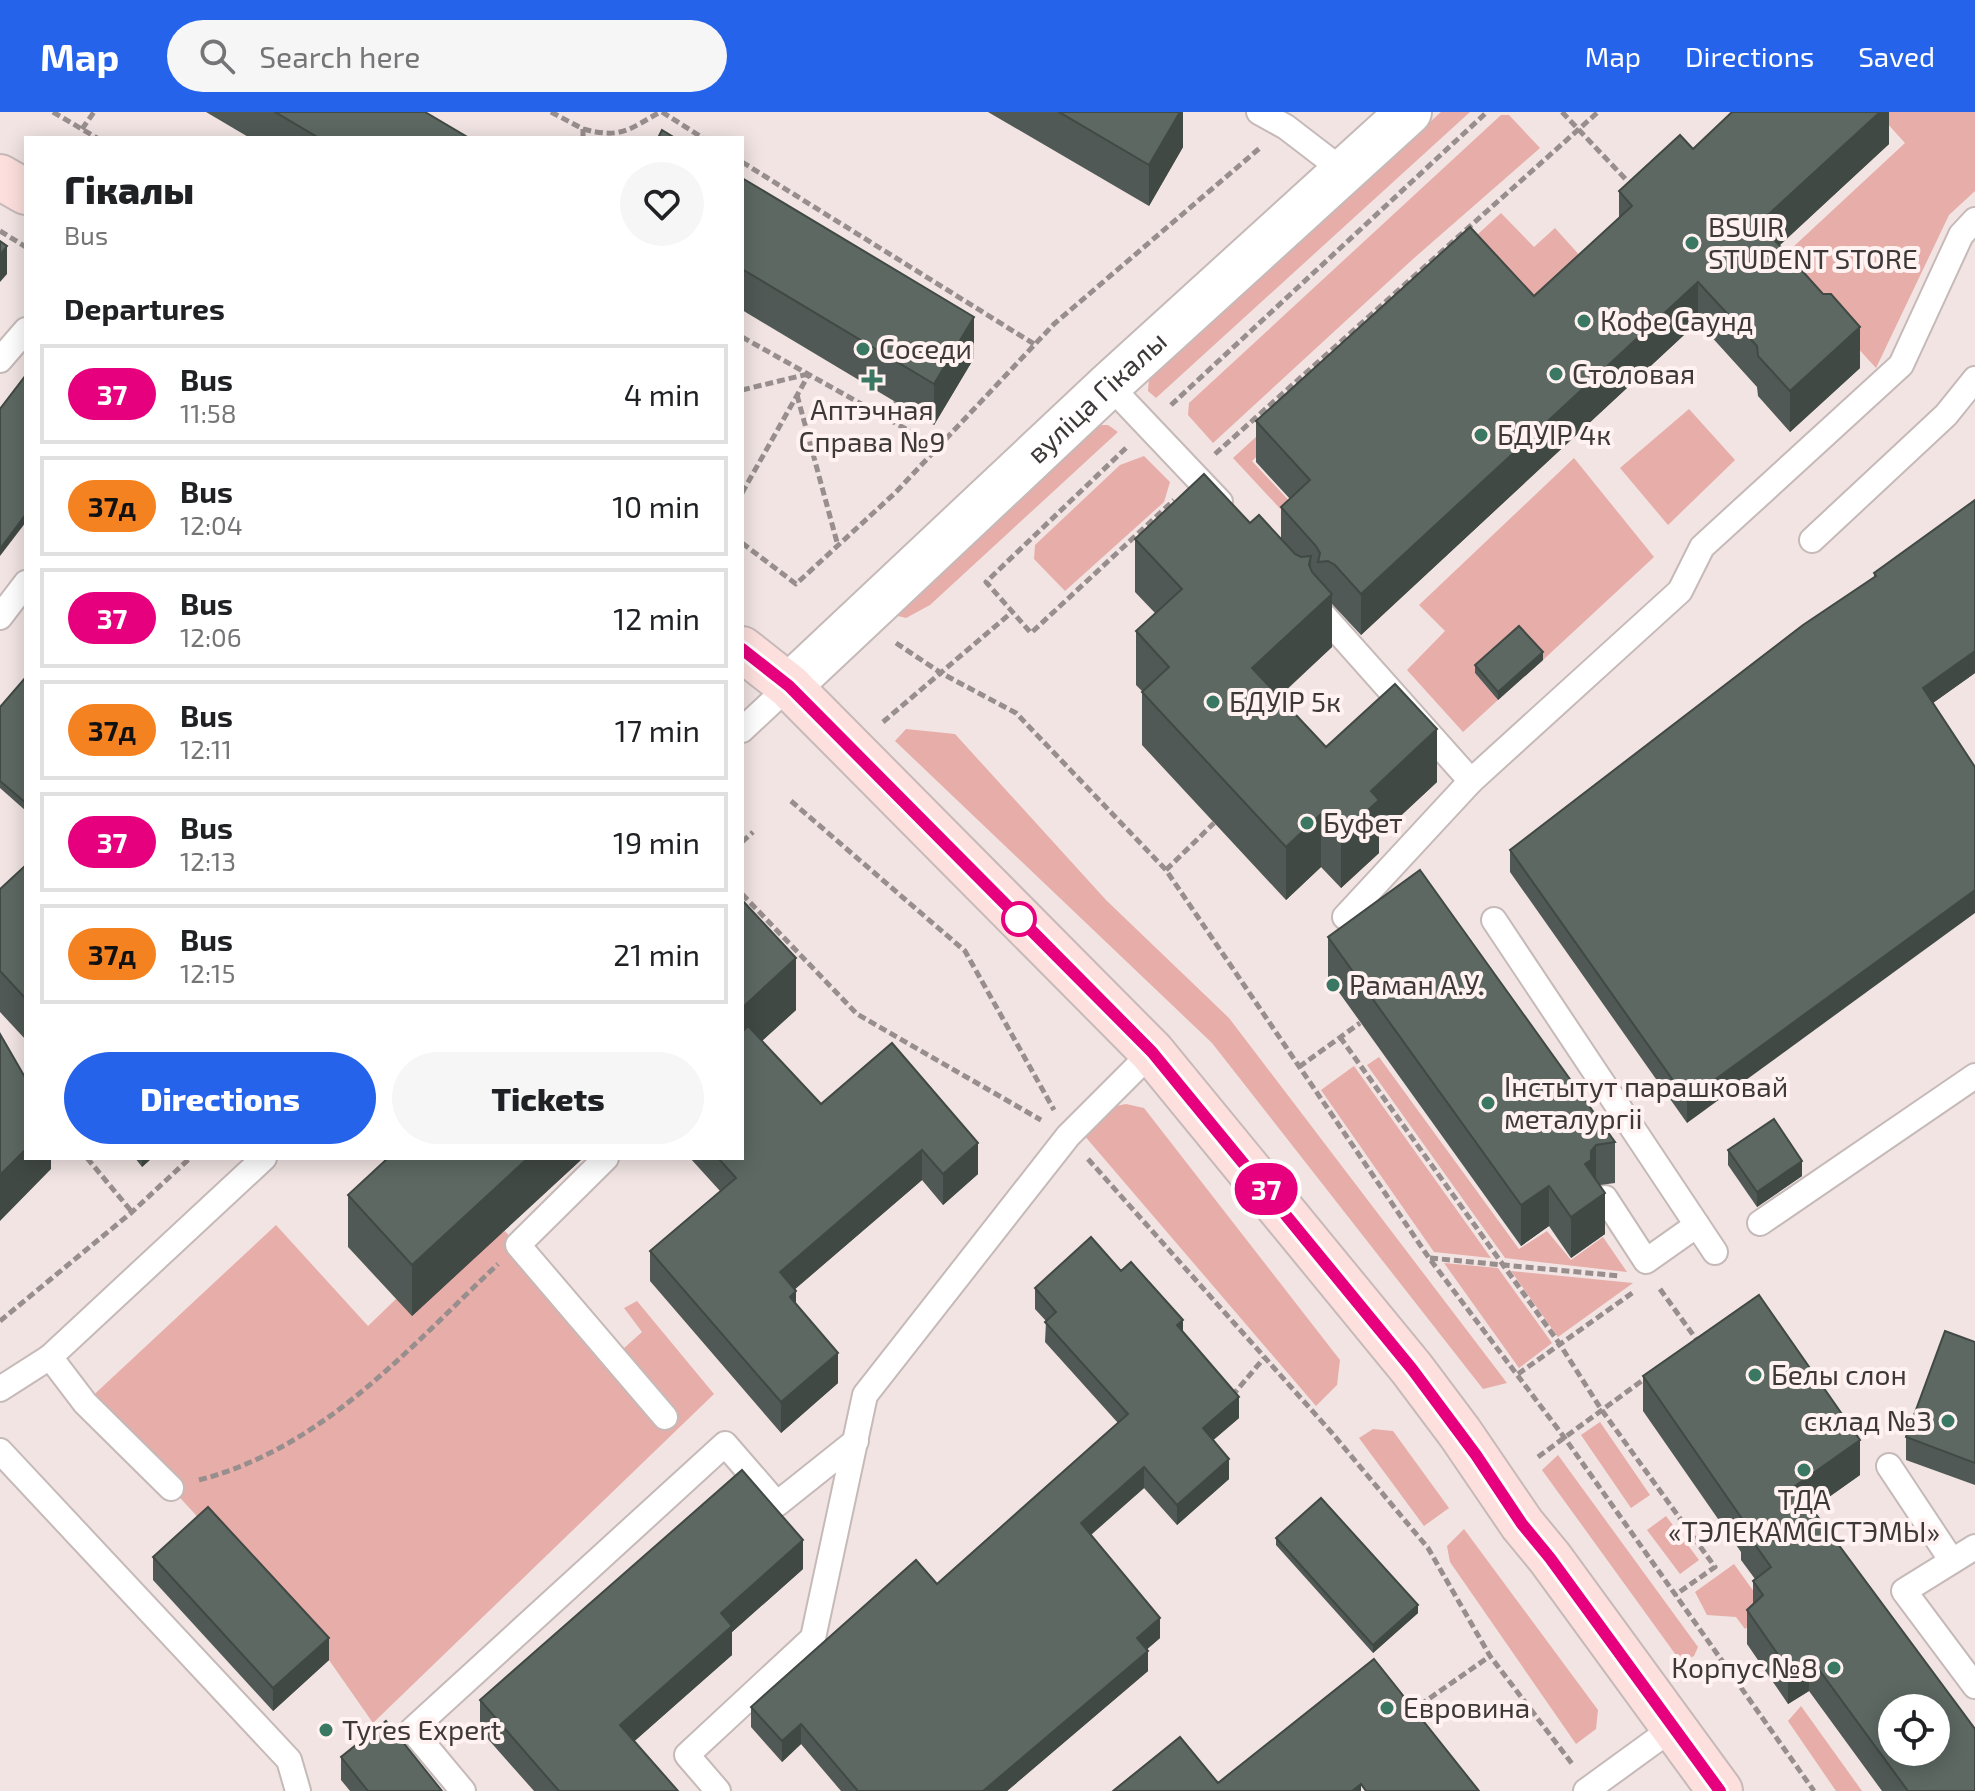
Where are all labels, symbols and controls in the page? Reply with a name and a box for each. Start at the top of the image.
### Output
search box [167,20,727,92]
text: Map [40,33,119,79]
icon: search [195,34,239,78]
text: Search here [259,38,420,74]
text: Map [1585,39,1641,73]
text: Directions [1685,39,1814,73]
text: Saved [1858,39,1935,73]
button: heart [620,162,704,246]
text: Гікалы [64,166,194,212]
place label: BSUIR STUDENT STORE [1708,209,1918,275]
text: Bus [64,219,108,250]
marker: BSUIR STUDENT STORE [1683,234,1701,252]
text: Departures [64,290,225,326]
place label: Кофе Саунд [1600,303,1753,337]
marker: Кофе Саунд [1575,312,1593,330]
street label: вуліца Гікалы [1019,323,1173,470]
place label: Соседи [879,331,972,365]
marker: Соседи [854,340,872,358]
place label: Столовая [1572,356,1695,390]
text: Bus [180,361,233,397]
marker: Столовая [1547,365,1565,383]
marker: Аптэчная Справа №9 [863,371,881,389]
text: 4 min [624,376,700,412]
text: 37 [97,377,127,411]
place label: Аптэчная Справа №9 [799,392,945,458]
text: 11:58 [180,397,237,428]
place label: БДУІР 4к [1497,417,1611,451]
marker: БДУІР 4к [1472,426,1490,444]
text: Bus [180,473,233,509]
text: 10 min [612,488,700,524]
text: 37д [88,489,136,523]
text: 12:04 [180,509,243,540]
text: Bus [180,585,233,621]
text: 12 min [613,600,700,636]
text: 37 [97,601,127,635]
text: 12:06 [180,621,242,652]
place label: БДУІР 5к [1229,684,1341,718]
marker: БДУІР 5к [1204,693,1222,711]
text: Bus [180,697,233,733]
text: 17 min [615,712,700,748]
text: 37д [88,713,136,747]
text: 12:11 [180,733,232,764]
place label: Буфет [1323,805,1403,839]
text: Bus [180,809,233,845]
marker: Буфет [1298,814,1316,832]
text: 19 min [613,824,700,860]
text: 37 [97,825,127,859]
text: 12:13 [180,845,236,876]
unlabelled marker [1002,902,1036,936]
text: Bus [180,921,233,957]
text: 21 min [613,936,700,972]
text: 37д [88,937,136,971]
text: 12:15 [180,957,235,988]
place label: Раман А.У. [1349,967,1484,1001]
marker: Раман А.У. [1324,976,1342,994]
button: Directions [64,1052,376,1144]
button: Tickets [392,1052,704,1144]
place label: Інстытут парашковай металургіі [1504,1069,1788,1135]
marker: Інстытут парашковай металургіі [1479,1094,1497,1112]
line badge: 37 [1230,1163,1302,1215]
text: 37 [1251,1172,1281,1206]
place label: Белы слон [1771,1357,1907,1391]
marker: Белы слон [1746,1366,1764,1384]
place label: склад №3 [1804,1403,1932,1437]
marker: склад №3 [1939,1412,1957,1430]
marker: ТДА «ТЭЛЕКАМСІСТЭМЫ» [1795,1461,1813,1479]
place label: ТДА «ТЭЛЕКАМСІСТЭМЫ» [1668,1482,1940,1548]
place label: Корпус №8 [1671,1650,1818,1684]
marker: Корпус №8 [1825,1659,1843,1677]
place label: Евровина [1403,1690,1530,1724]
map controls [1878,1694,1950,1766]
button: locate [1878,1694,1950,1766]
marker: Евровина [1378,1699,1396,1717]
place label: Tyres Expert [342,1712,501,1746]
marker: Tyres Expert [317,1721,335,1739]

